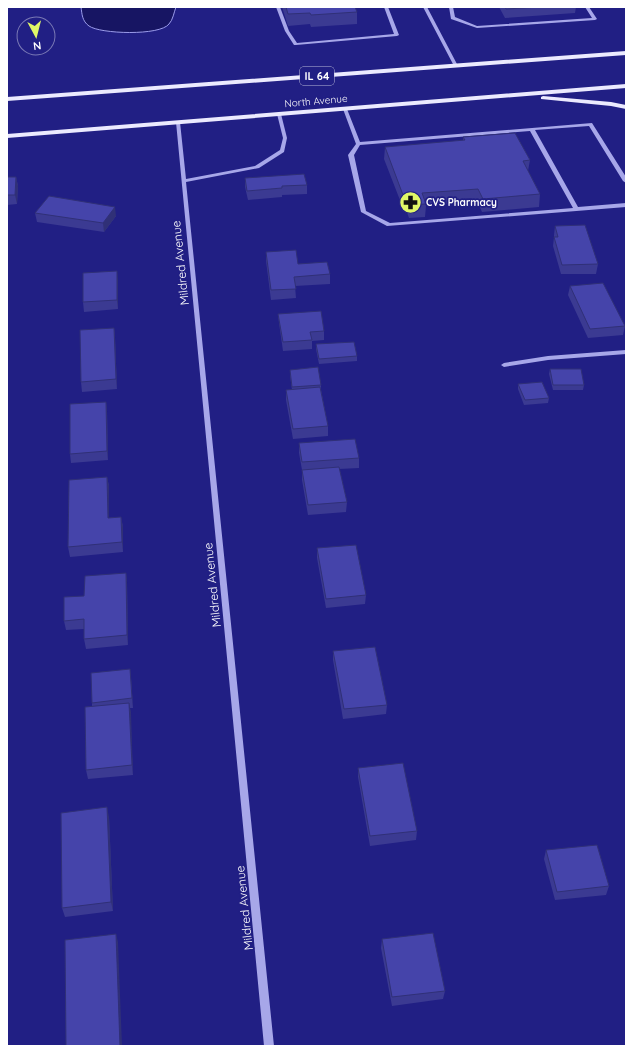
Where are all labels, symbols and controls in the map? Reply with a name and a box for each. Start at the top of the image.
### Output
north arrow [16,16,56,56]
text: N [32,38,42,53]
road number: IL 64 [300,67,334,85]
street label: North Avenue [284,92,348,110]
pharmacy icon: CVS Pharmacy [398,189,424,215]
place label: CVS Pharmacy [426,196,497,209]
street label: Mildred Avenue [168,220,192,306]
street label: Mildred Avenue [200,542,224,628]
street label: Mildred Avenue [232,865,256,951]

